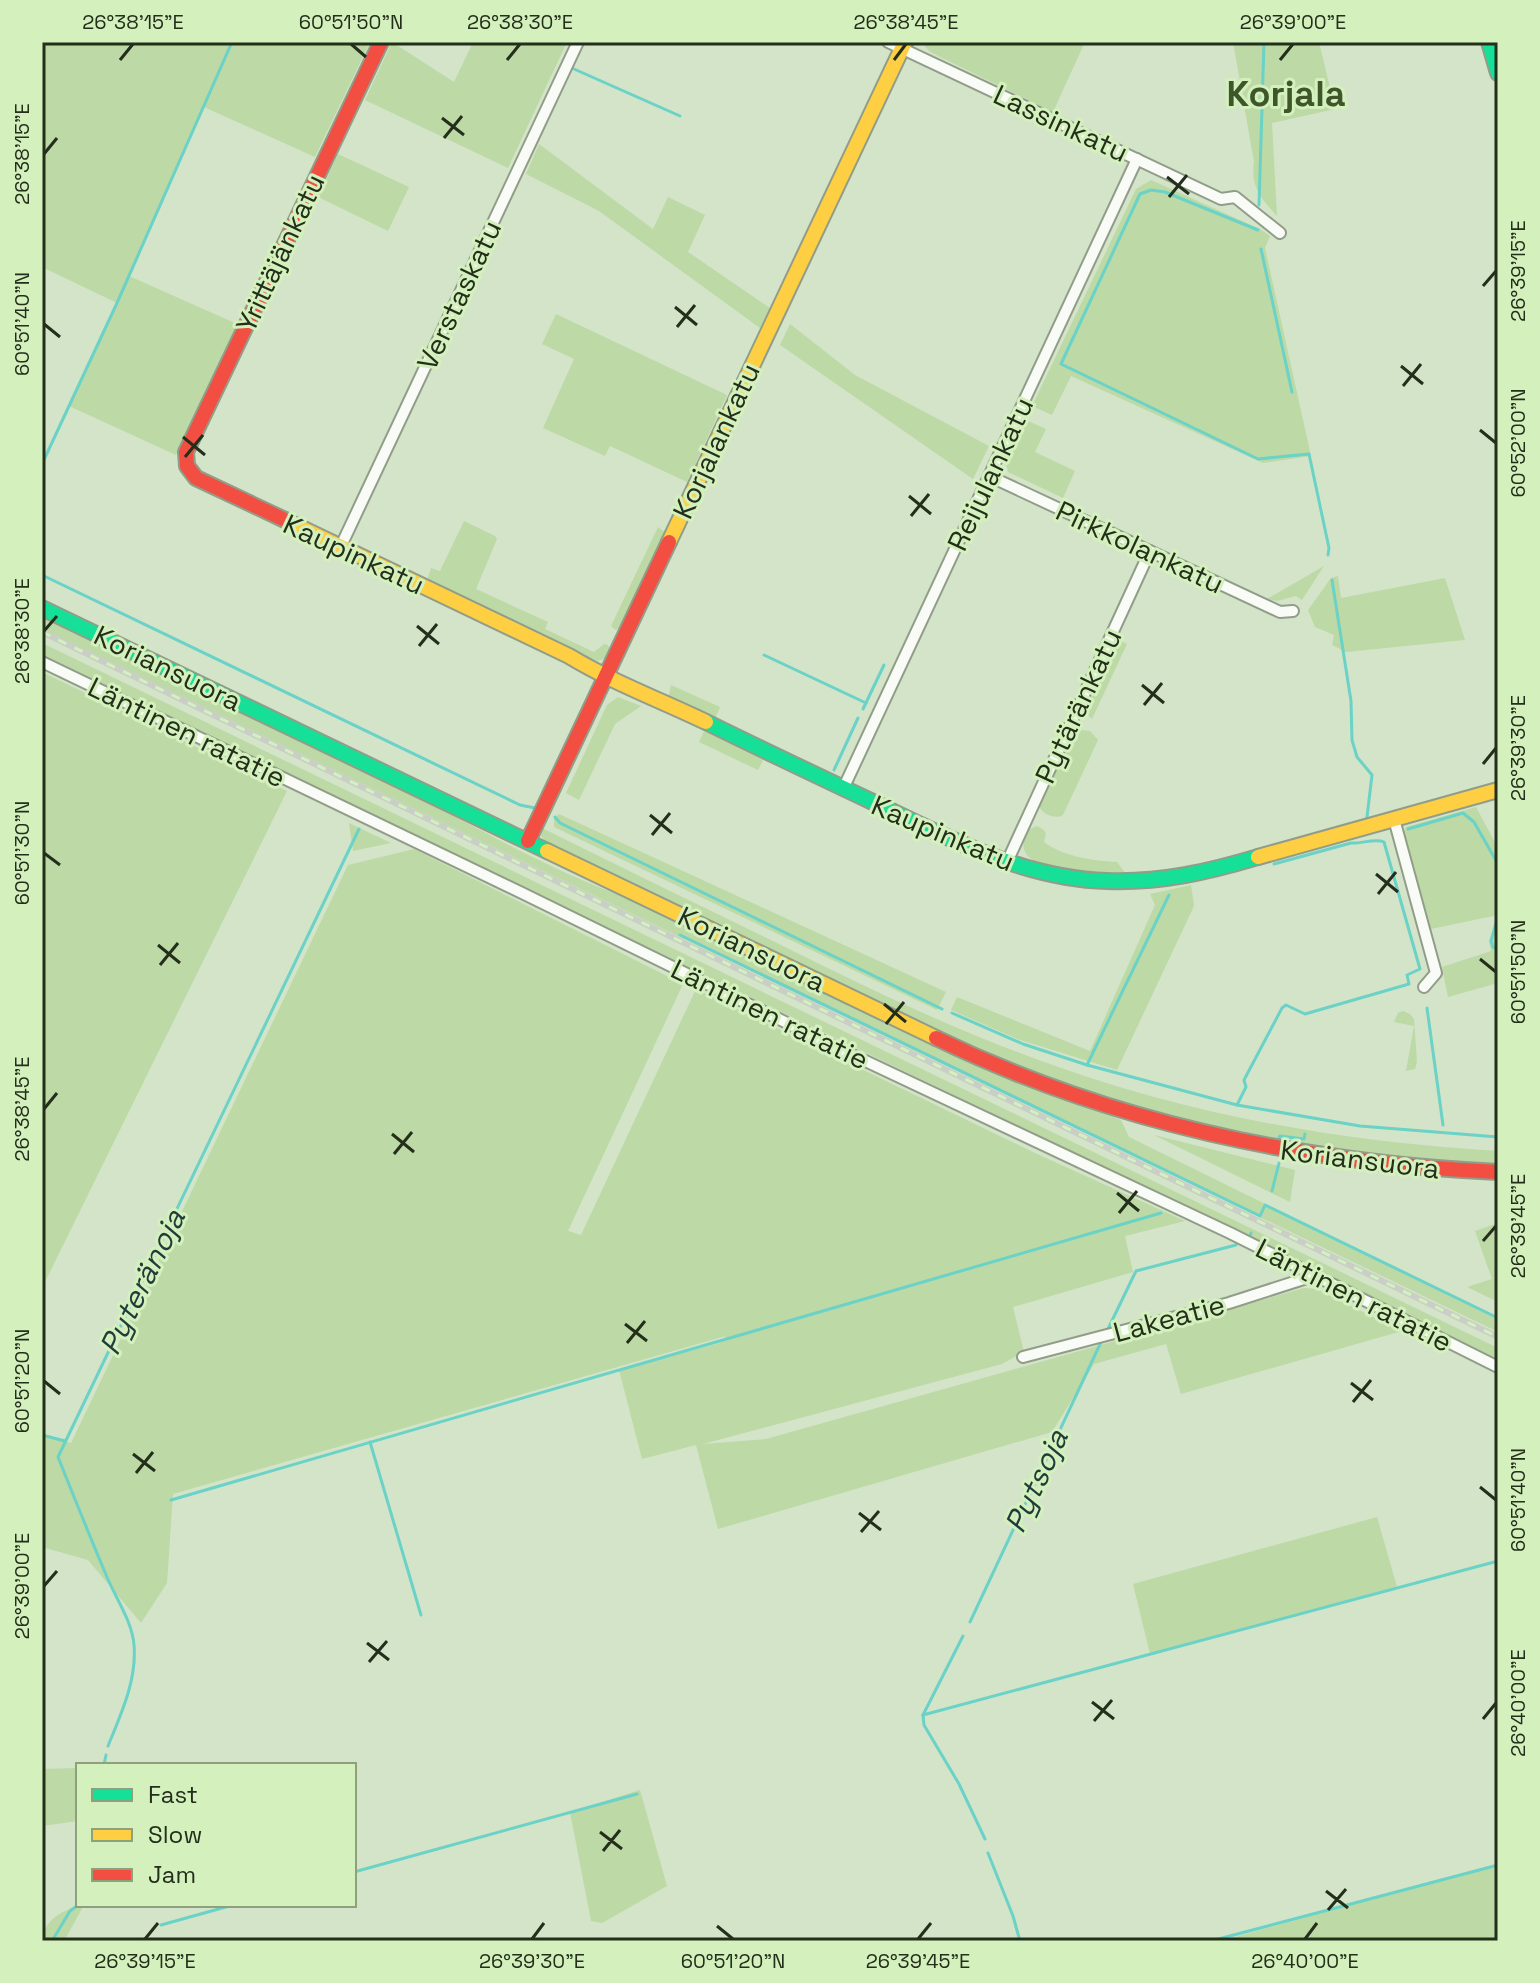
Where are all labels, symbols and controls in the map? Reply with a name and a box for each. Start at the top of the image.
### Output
text: 26°38'15"E [82,9,184,35]
text: 60°51'50"N [299,9,403,35]
text: 26°38'30"E [467,9,573,35]
text: 26°38'45"E [854,9,958,35]
text: 26°39'00"E [1240,9,1346,35]
district label: Korjala [1226,71,1346,117]
street label: Lassinkatu [988,76,1134,170]
text: 26°38'15"E [9,103,35,205]
street label: Yrittäjänkatu [228,168,332,338]
street label: Verstaskatu [409,214,509,376]
text: 26°39'15"E [1505,220,1531,322]
text: 60°51'40"N [9,272,35,376]
street label: Korjalankatu [664,357,768,525]
text: 60°52'00"N [1505,389,1531,498]
street label: Reijulankatu [939,392,1041,556]
street label: Pirkkolankatu [1050,492,1230,602]
street label: Kaupinkatu [278,506,430,602]
text: 26°38'30"E [9,578,35,684]
street label: Koriansuora [88,617,248,719]
street label: Pytäränkatu [1027,623,1129,789]
street label: Läntinen ratatie [82,669,292,795]
text: 26°39'30"E [1505,695,1531,801]
street label: Kaupinkatu [866,787,1020,879]
text: 60°51'30"N [9,801,35,905]
street label: Koriansuora [672,898,832,1000]
text: 60°51'50"N [1505,920,1531,1024]
street label: Läntinen ratatie [665,951,875,1077]
text: 26°38'45"E [9,1057,35,1161]
street label: Koriansuora [1278,1131,1442,1187]
text: 26°39'45"E [1505,1174,1531,1278]
water label: Pyteränoja [90,1202,194,1361]
street label: Läntinen ratatie [1250,1230,1458,1360]
street label: Lakeatie [1109,1286,1229,1350]
text: 60°51'20"N [9,1329,35,1433]
water label: Pytsoja [995,1423,1077,1539]
text: 60°51'40"N [1505,1448,1531,1552]
text: 26°39'00"E [9,1533,35,1639]
text: 26°40'00"E [1505,1649,1531,1757]
legend [76,1763,356,1907]
text: Fast [148,1779,198,1810]
text: Slow [148,1819,202,1850]
text: Jam [148,1859,196,1890]
text: 26°39'15"E [94,1948,196,1974]
text: 26°39'30"E [479,1948,585,1974]
text: 60°51'20"N [681,1948,785,1974]
text: 26°39'45"E [866,1948,970,1974]
text: 26°40'00"E [1251,1948,1359,1974]

